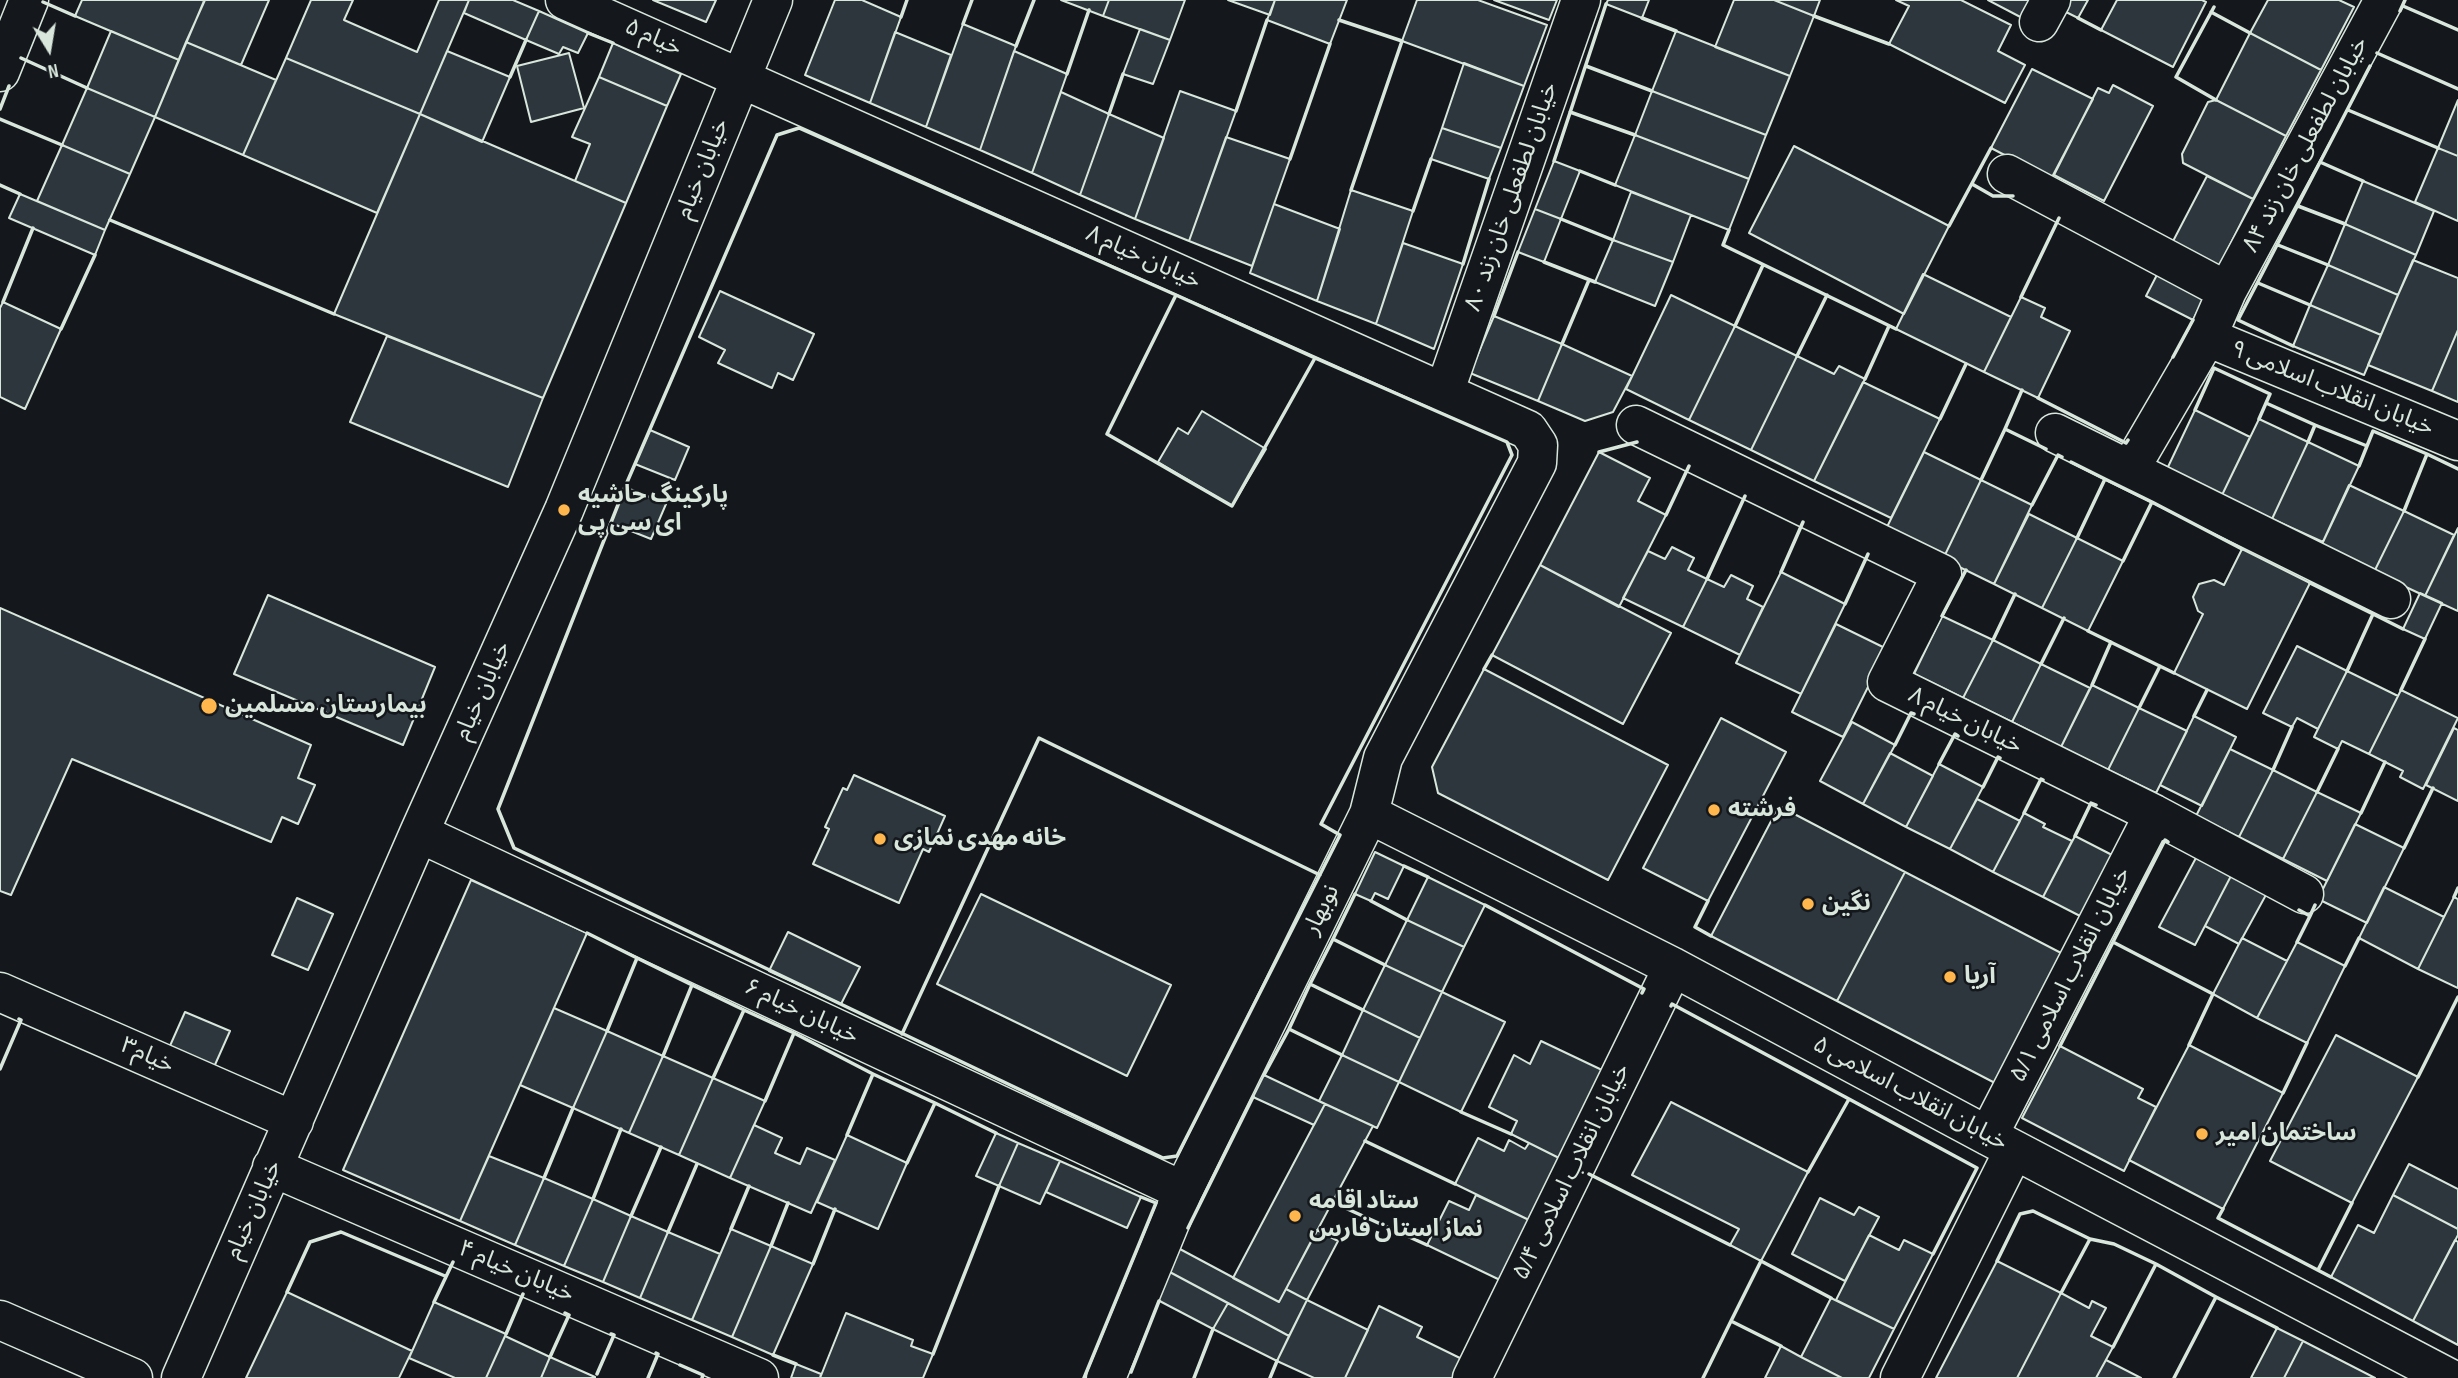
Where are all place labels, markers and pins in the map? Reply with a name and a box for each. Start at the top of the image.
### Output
place label: پارکینگ حاشیه ای سی پی [578,482,728,538]
marker: پارکینگ حاشیه ای سی پی [556,502,572,518]
place label: بیمارستان مسلمین [225,692,427,720]
marker: بیمارستان مسلمین [199,696,219,716]
place label: فرشته [1728,796,1796,824]
marker: فرشته [1706,802,1722,818]
place label: خانه مهدی نمازی [894,825,1066,853]
marker: خانه مهدی نمازی [872,831,888,847]
place label: نگین [1822,890,1871,918]
marker: نگین [1800,896,1816,912]
place label: آریا [1964,963,1996,991]
marker: آریا [1942,969,1958,985]
place label: ساختمان امیر [2216,1120,2357,1148]
marker: ساختمان امیر [2194,1126,2210,1142]
place label: ستاد اقامه نماز استان فارس [1309,1188,1483,1244]
marker: ستاد اقامه نماز استان فارس [1287,1208,1303,1224]

